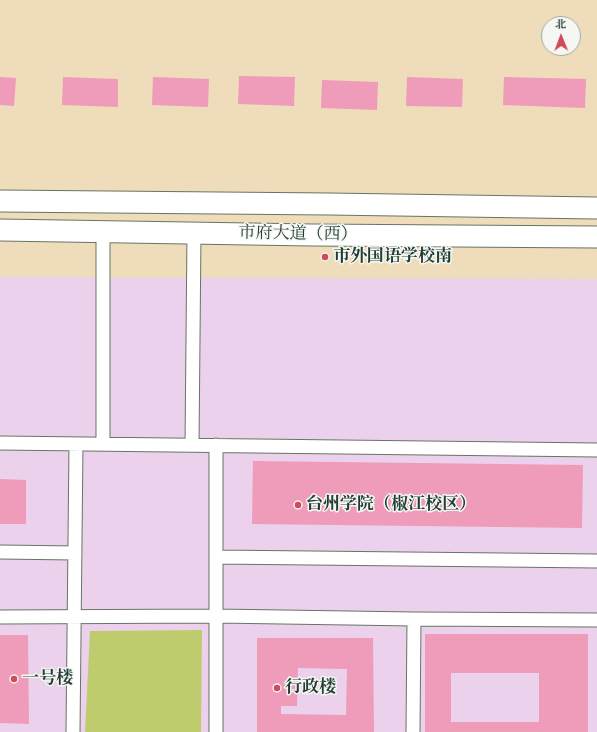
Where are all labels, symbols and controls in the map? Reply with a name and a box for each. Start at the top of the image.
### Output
north arrow [541,16,581,56]
text: 北 [555,18,566,32]
street label: 市府大道（西） [238,224,358,246]
place label: 市外国语学校南 [333,247,452,267]
marker: 市外国语学校南 [320,252,330,262]
place label: 台州学院（椒江校区） [306,495,476,515]
marker: 台州学院（椒江校区） [293,500,303,510]
place label: 一号楼 [22,669,73,689]
marker: 一号楼 [9,674,19,684]
place label: 行政楼 [285,678,336,698]
marker: 行政楼 [272,683,282,693]

